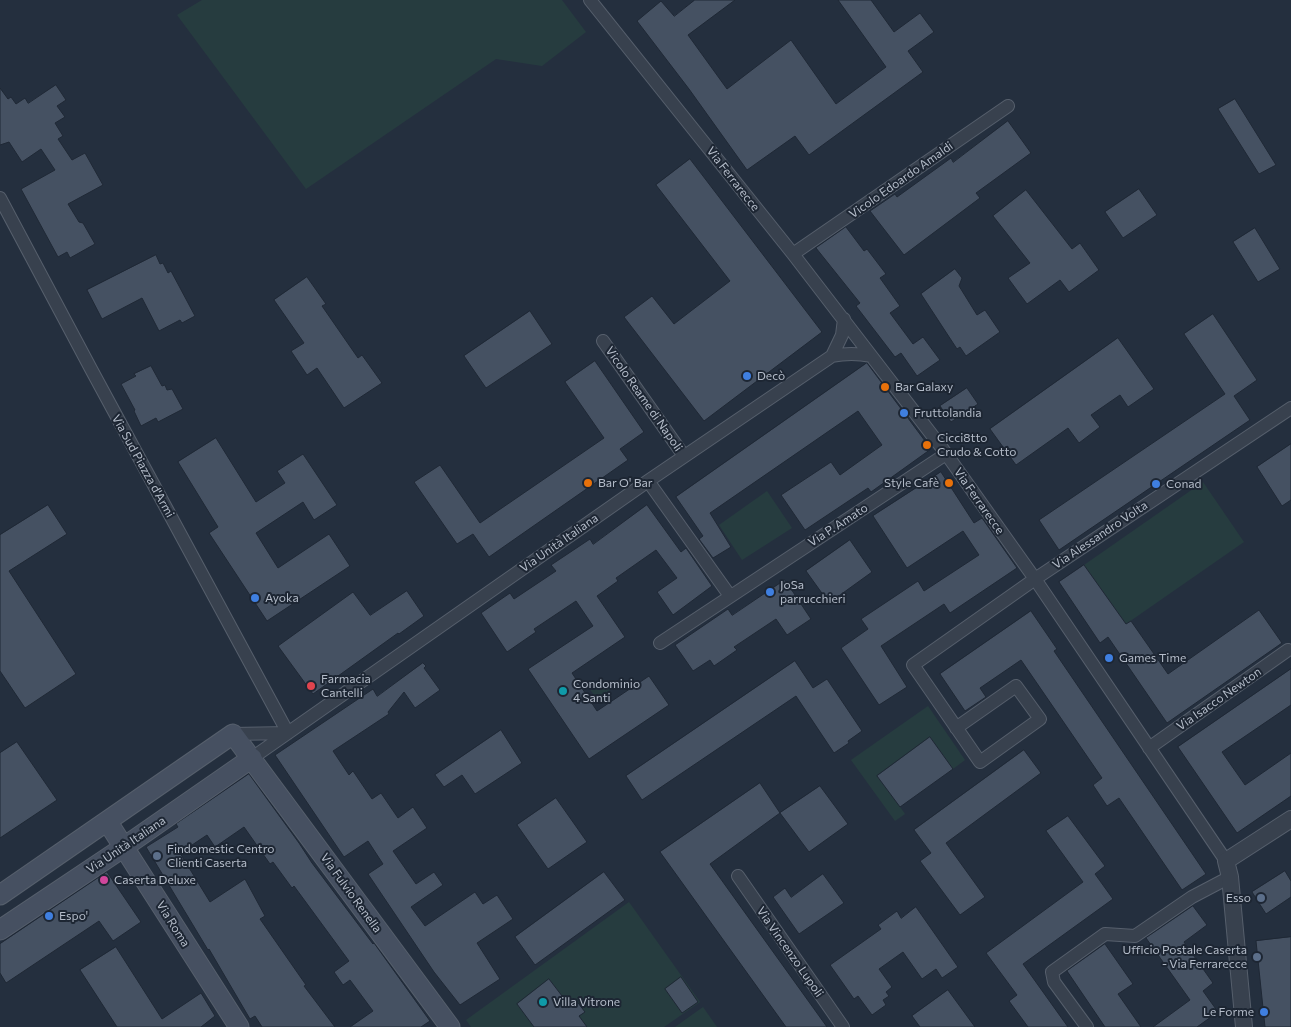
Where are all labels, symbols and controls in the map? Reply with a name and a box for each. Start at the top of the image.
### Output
street label: Vicolo Edoardo Amaldi [846,139,956,221]
street label: Via Ferrarecce [703,144,763,214]
street label: Vicolo Reame di Napoli [602,344,686,454]
place label: Decò [757,369,785,383]
marker: Decò [741,370,753,382]
place label: Bar Galaxy [895,380,953,394]
marker: Bar Galaxy [879,381,891,393]
place label: Fruttolandia [914,406,982,420]
marker: Fruttolandia [898,407,910,419]
street label: Via Sud Piazza d'Armi [109,412,177,520]
place label: Cicci8tto Crudo & Cotto [937,431,1016,459]
marker: Cicci8tto Crudo & Cotto [921,439,933,451]
street label: Via Ferrarecce [951,465,1007,537]
place label: Bar O' Bar [598,476,652,490]
place label: Style Cafè [884,476,939,490]
marker: Bar O' Bar [582,477,594,489]
marker: Style Cafè [943,477,955,489]
place label: Conad [1166,477,1201,491]
marker: Conad [1150,478,1162,490]
street label: Via Alessandro Volta [1050,498,1150,572]
street label: Via P. Amato [805,500,871,550]
street label: Via Unità Italiana [517,511,601,575]
place label: JoSa parrucchieri [780,578,846,606]
marker: JoSa parrucchieri [764,586,776,598]
place label: Ayoka [265,591,299,605]
marker: Ayoka [249,592,261,604]
place label: Games Time [1119,651,1186,665]
marker: Games Time [1103,652,1115,664]
street label: Via Isacco Newton [1174,664,1264,734]
place label: Farmacia Cantelli [321,672,371,700]
place label: Condominio 4 Santi [573,677,640,705]
marker: Farmacia Cantelli [305,680,317,692]
marker: Condominio 4 Santi [557,685,569,697]
street label: Via Unità Italiana [84,813,168,877]
place label: Findomestic Centro Clienti Caserta [167,842,275,870]
marker: Findomestic Centro Clienti Caserta [151,850,163,862]
street label: Via Fulvio Renella [317,850,385,936]
place label: Caserta Deluxe [114,873,196,887]
marker: Caserta Deluxe [98,874,110,886]
place label: Esso [1226,891,1251,905]
marker: Esso [1255,892,1267,904]
street label: Via Roma [153,898,193,950]
street label: Via Vincenzo Lupoli [754,904,826,1000]
place label: Espo' [59,909,88,923]
marker: Espo' [43,910,55,922]
place label: Ufficio Postale Caserta - Via Ferrarecce [1123,943,1247,971]
marker: Ufficio Postale Caserta - Via Ferrarecce [1251,951,1263,963]
place label: Villa Vitrone [553,995,620,1009]
marker: Villa Vitrone [537,996,549,1008]
place label: Le Forme [1203,1005,1254,1019]
marker: Le Forme [1258,1006,1270,1018]

